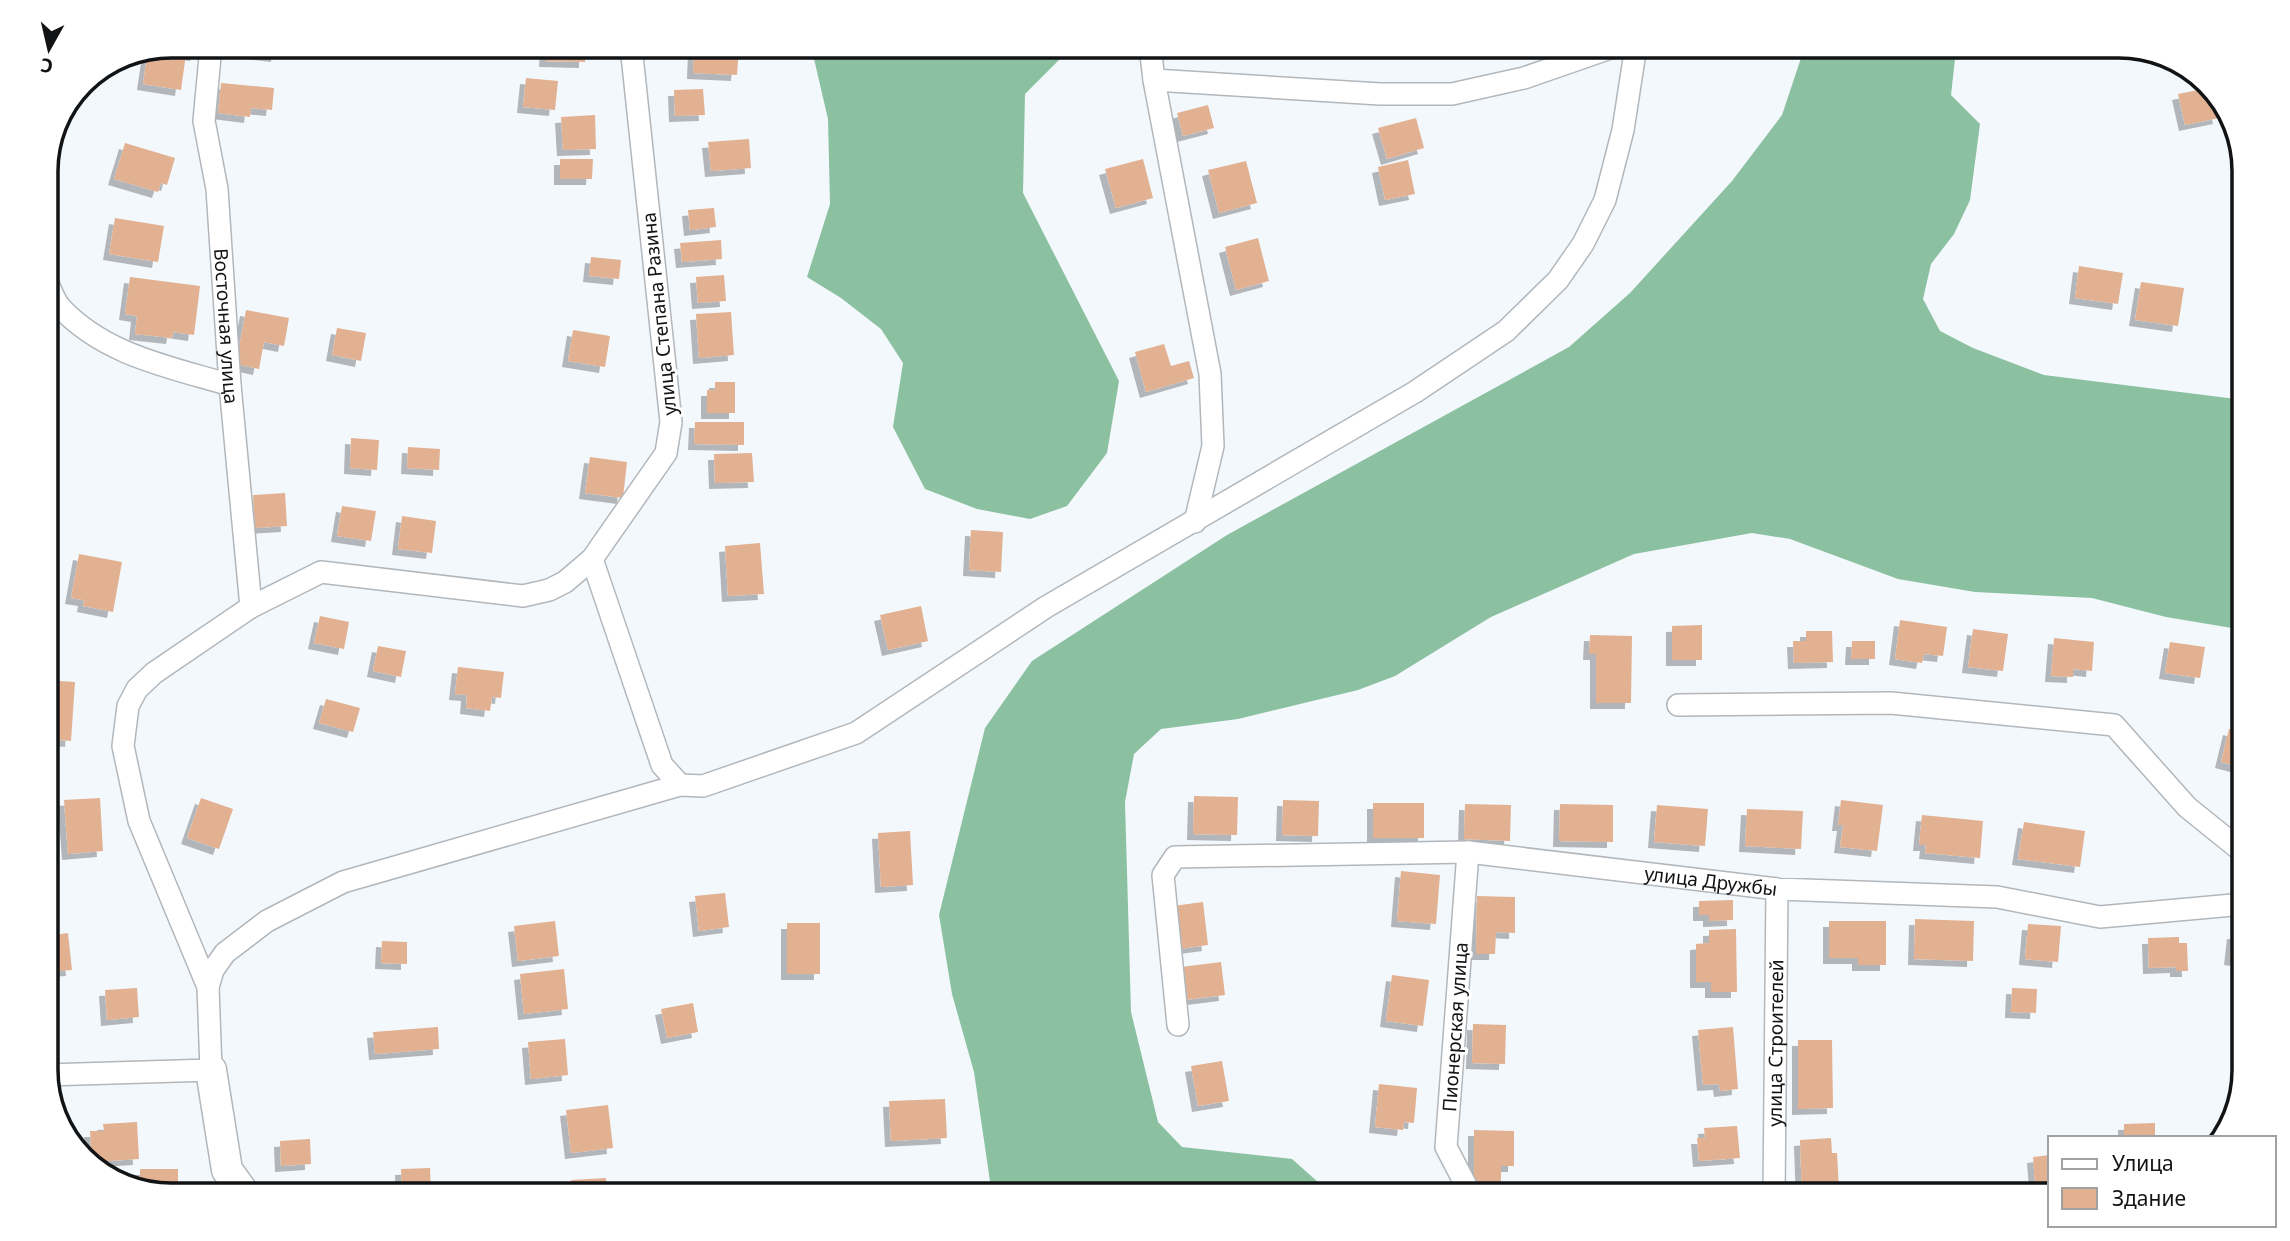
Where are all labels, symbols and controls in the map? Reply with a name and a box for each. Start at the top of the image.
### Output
north arrow [14,14,84,84]
text: С [39,52,55,80]
street label: улица Степана Разина [635,211,683,417]
street label: Восточная улица [208,247,245,405]
street label: улица Дружбы [1643,860,1779,902]
street label: Пионерская улица [1436,941,1474,1113]
street label: улица Строителей [1762,959,1789,1127]
legend [2048,1136,2276,1227]
text: Улица [2112,1149,2174,1177]
text: Здание [2112,1184,2186,1212]

